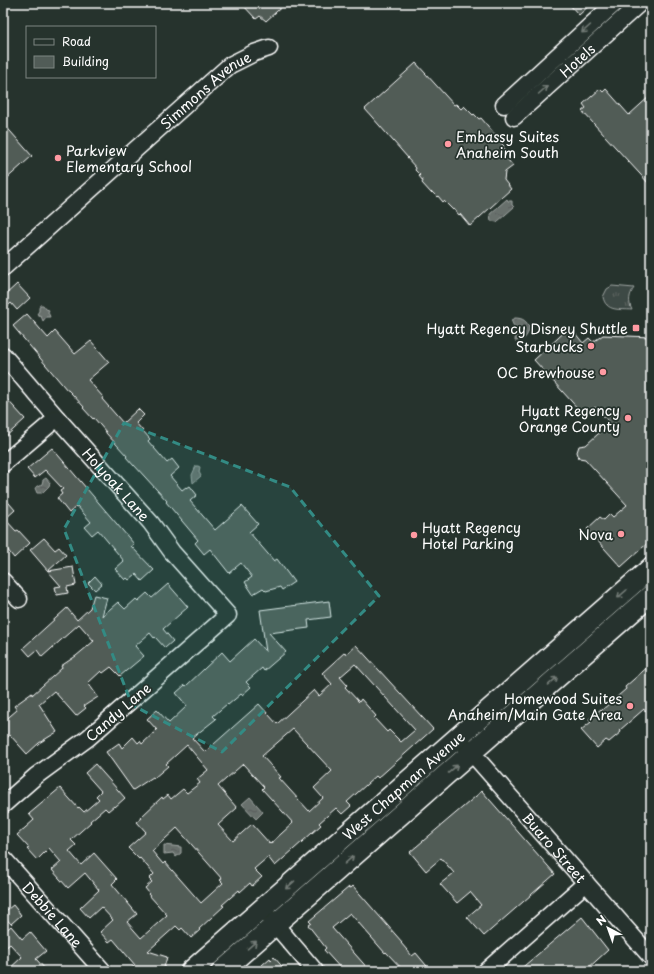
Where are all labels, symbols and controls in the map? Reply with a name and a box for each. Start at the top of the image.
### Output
one-way arrow [581,24,591,34]
legend [26,26,156,78]
text: Road [62,32,91,50]
street label: Hotels [554,38,600,82]
street label: Simmons Avenue [155,46,255,134]
text: Building [62,52,109,70]
one-way arrow [538,86,548,95]
place label: Embassy Suites Anaheim South [456,126,559,163]
marker: Embassy Suites Anaheim South [443,139,453,149]
place label: Parkview Elementary School [66,140,192,177]
marker: Parkview Elementary School [53,153,63,163]
place label: Hyatt Regency Disney Shuttle [426,318,628,339]
marker: Hyatt Regency Disney Shuttle [631,323,641,333]
place label: Starbucks [515,336,583,357]
marker: Starbucks [586,341,596,351]
place label: OC Brewhouse [497,362,595,383]
marker: OC Brewhouse [598,367,608,377]
place label: Hyatt Regency Orange County [519,400,620,437]
marker: Hyatt Regency Orange County [623,413,633,423]
street label: Holyoak Lane [78,443,155,526]
place label: Hyatt Regency Hotel Parking [422,517,521,554]
place label: Nova [578,524,613,545]
marker: Nova [616,529,626,539]
marker: Hyatt Regency Hotel Parking [409,530,419,540]
one-way arrow [616,589,627,598]
one-way arrow [548,676,559,685]
street label: Candy Lane [81,678,155,746]
place label: Homewood Suites Anaheim/Main Gate Area [448,688,622,725]
marker: Homewood Suites Anaheim/Main Gate Area [625,701,635,711]
street label: West Chapman Avenue [337,725,469,845]
one-way arrow [447,764,458,773]
street label: Buaro Street [518,808,592,887]
one-way arrow [344,855,355,864]
street label: Debbie Lane [18,877,88,952]
one-way arrow [285,880,295,889]
north arrow [588,908,628,948]
text: N [592,911,610,929]
one-way arrow [246,941,257,950]

